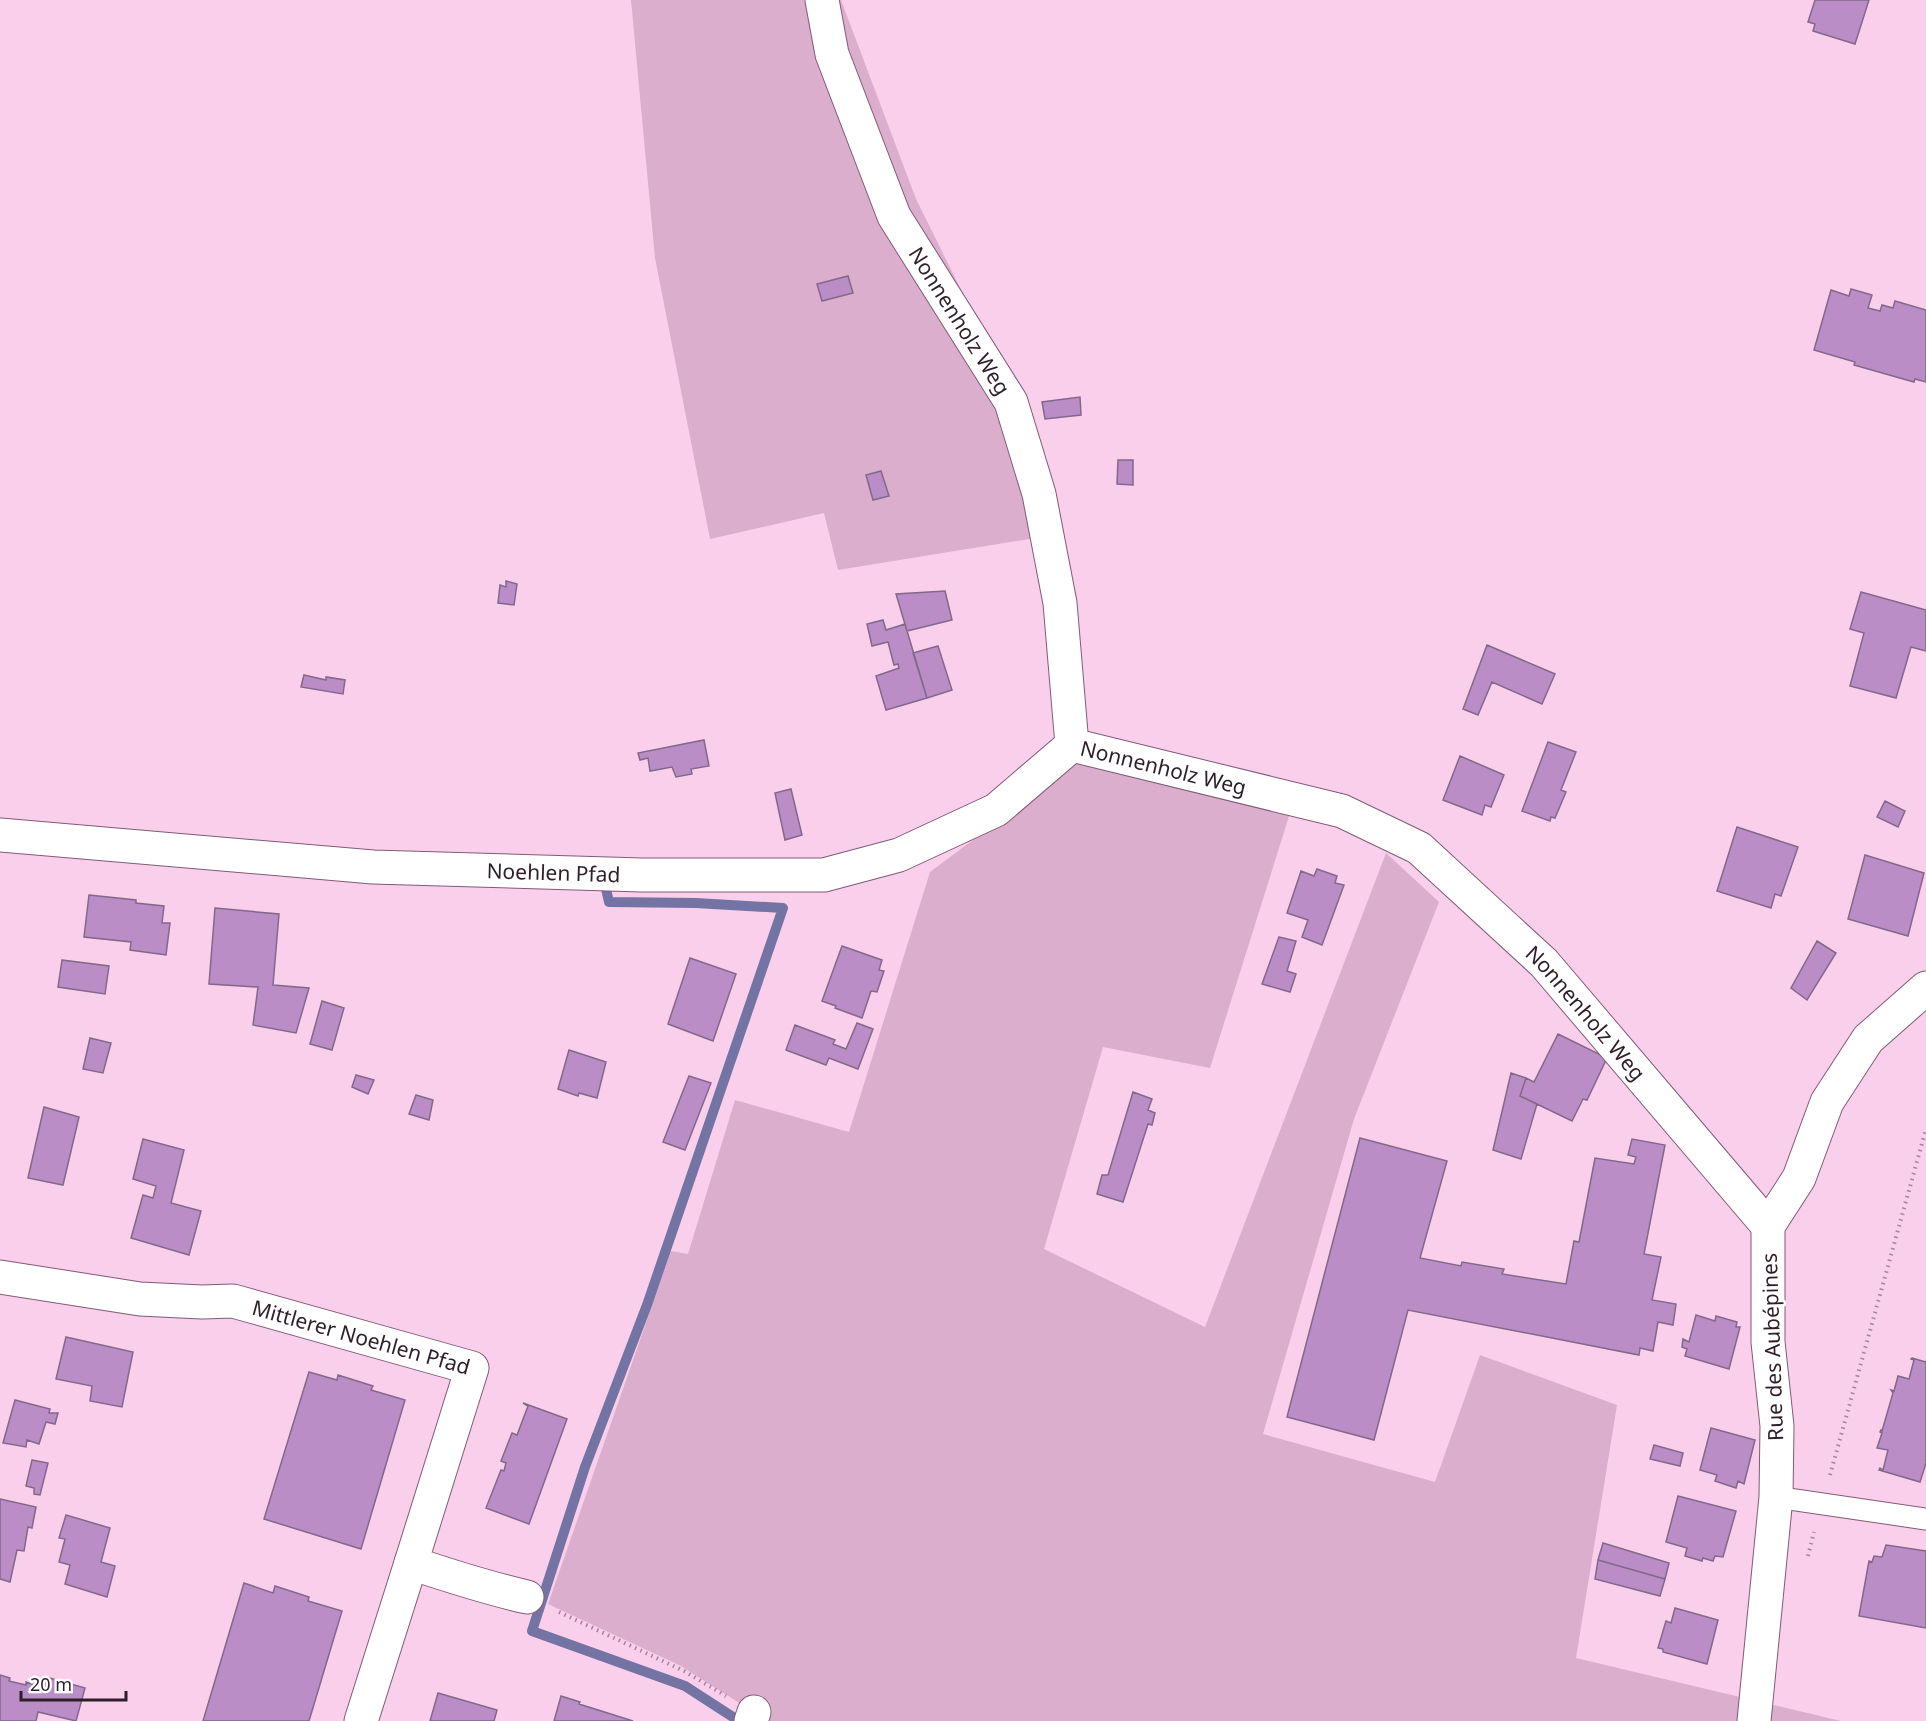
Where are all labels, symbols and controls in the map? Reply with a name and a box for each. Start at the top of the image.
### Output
street label: Nonnenholz Weg [903,241,1017,400]
street label: Nonnenholz Weg [1078,734,1249,801]
street label: Noehlen Pfad [486,856,621,888]
street label: Nonnenholz Weg [1520,939,1652,1086]
street label: Rue des Aubépines [1755,1253,1789,1441]
street label: Mittlerer Noehlen Pfad [249,1293,473,1381]
scale bar [21,1664,126,1702]
text: 20 m [30,1672,72,1696]

